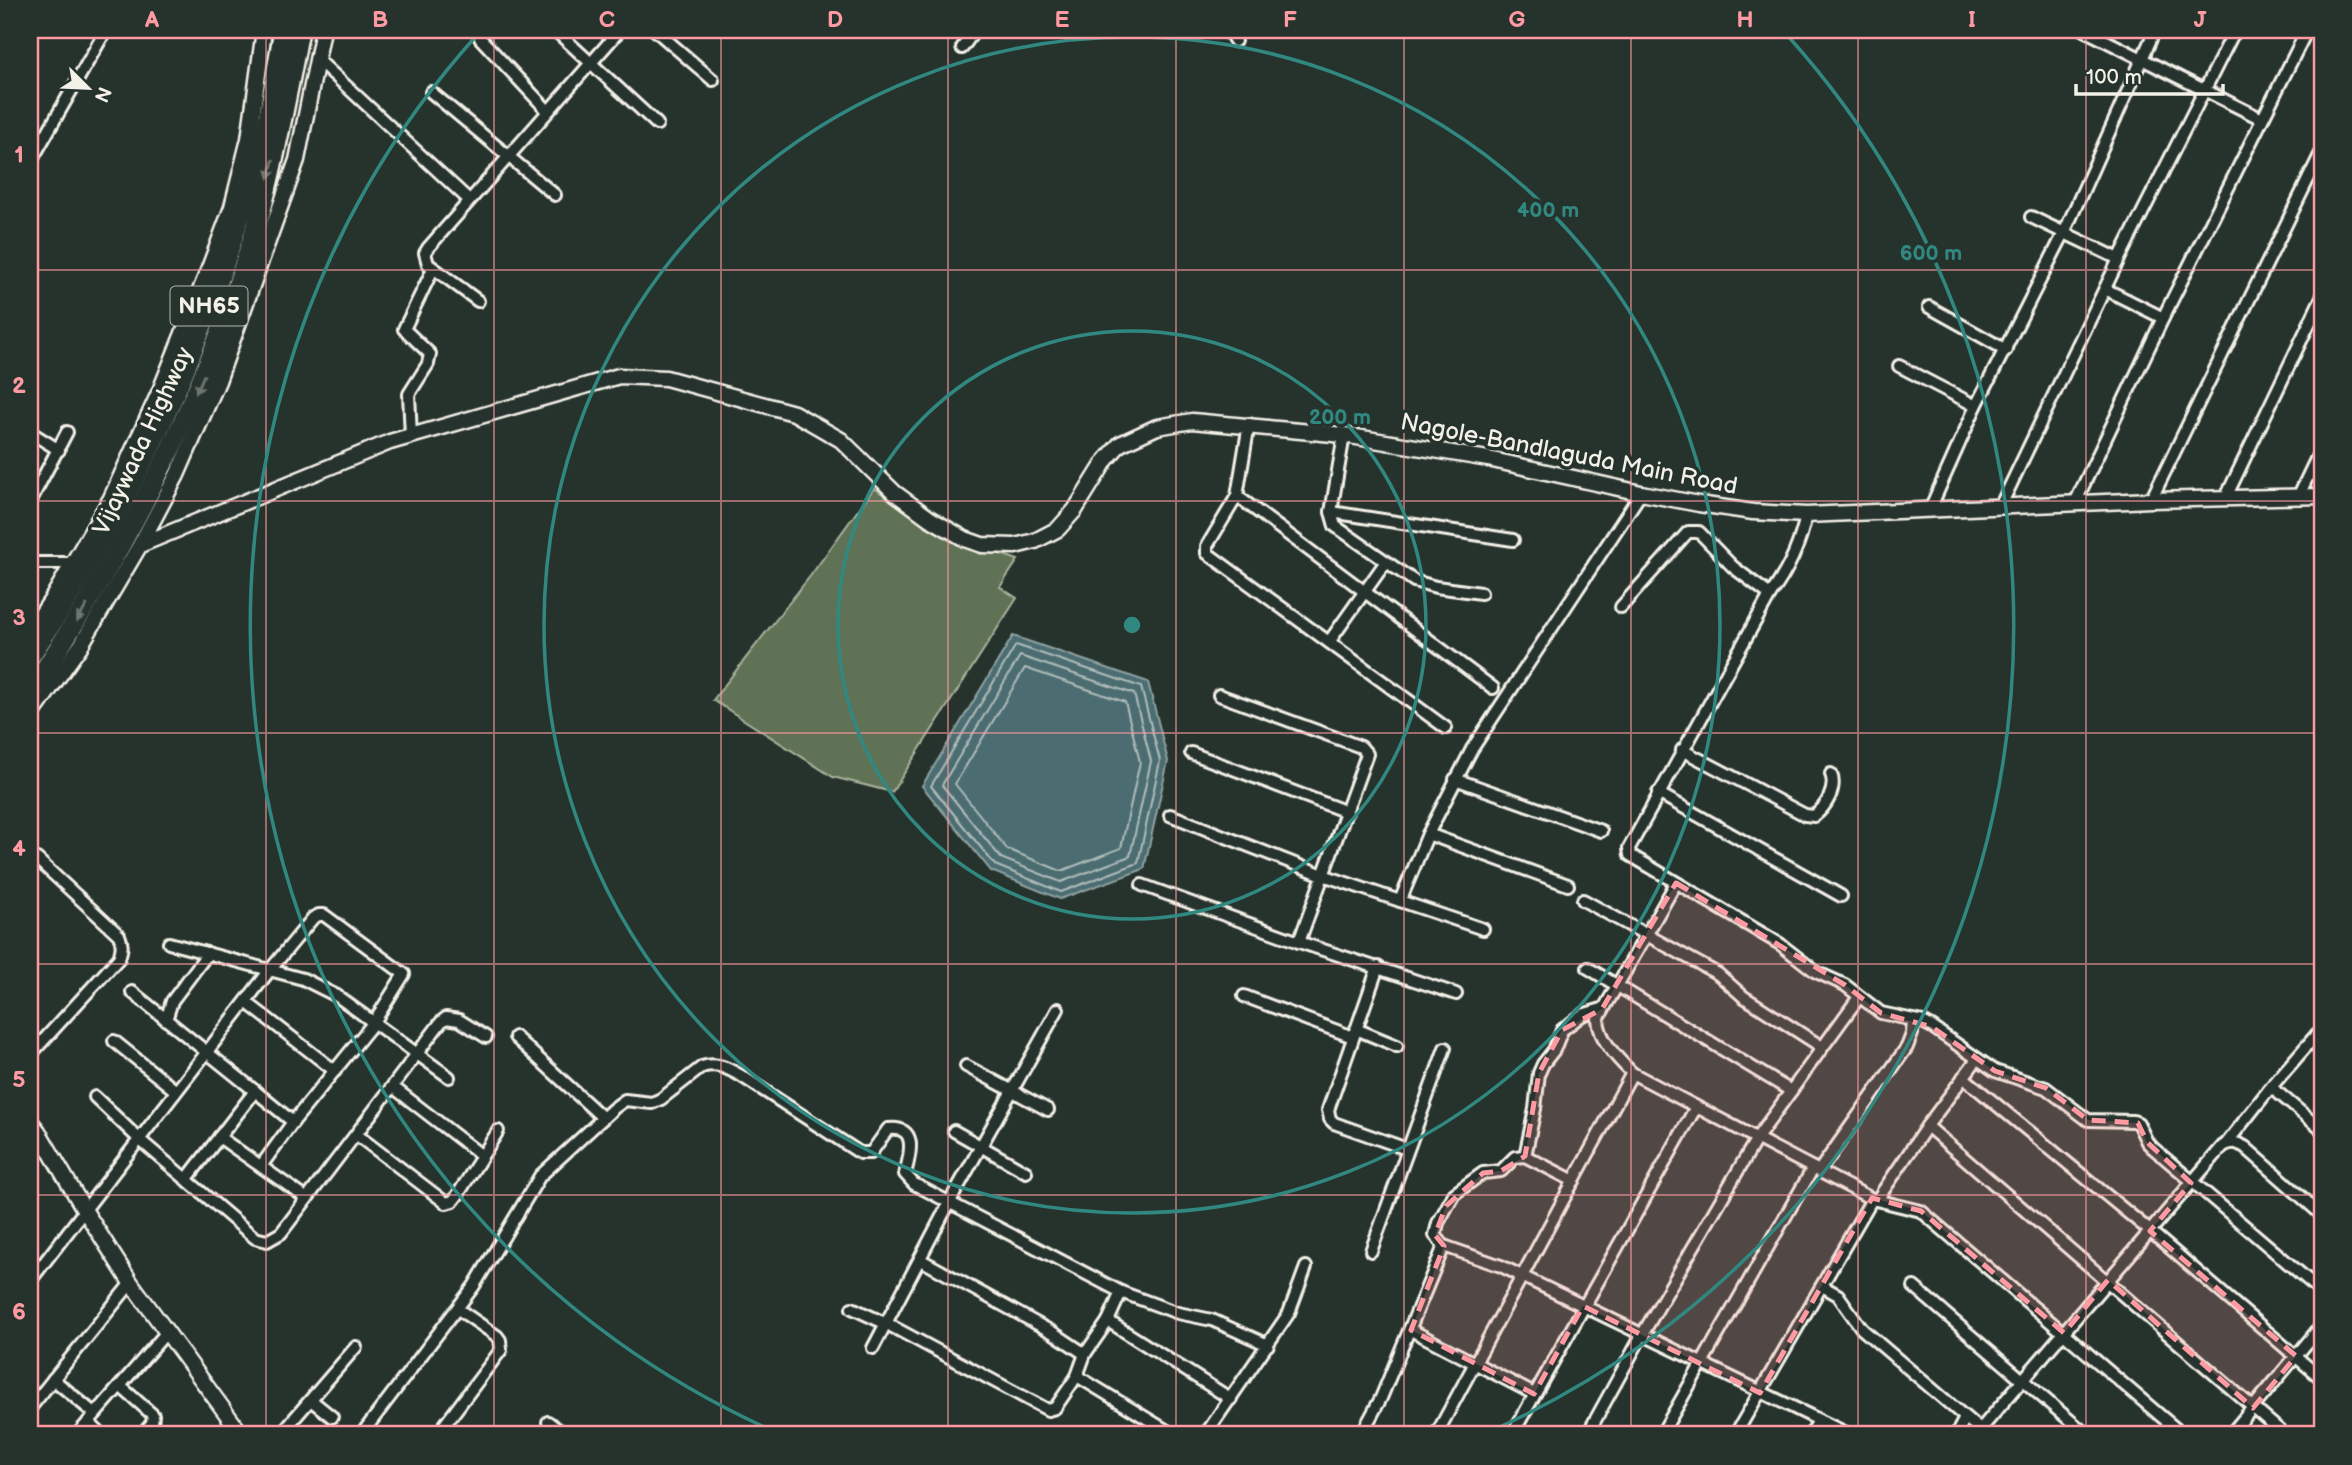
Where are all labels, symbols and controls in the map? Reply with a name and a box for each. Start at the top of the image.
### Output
text: A [144,6,160,34]
text: B [372,6,388,34]
text: C [599,6,615,34]
text: D [827,6,843,34]
text: E [1055,6,1070,34]
text: F [1283,6,1297,34]
text: G [1509,6,1526,34]
text: H [1736,6,1754,34]
text: I [1968,6,1976,34]
text: J [2194,6,2207,34]
north arrow [52,52,122,122]
scale bar [2076,52,2222,96]
text: 100 m [2086,65,2142,90]
text: N [89,83,116,106]
text: 1 [14,141,24,169]
one-way arrow [265,158,276,180]
text: 400 m [1517,198,1579,223]
text: 600 m [1900,241,1962,266]
road number: NH65 [170,286,248,326]
street label: Vijaywada Highway [87,342,199,540]
text: 2 [12,372,26,400]
one-way arrow [194,374,205,395]
text: 200 m [1309,405,1371,430]
street label: Nagole-Bandlaguda Main Road [1398,407,1740,501]
one-way arrow [75,603,88,622]
text: 3 [12,604,26,632]
centre of rings [1120,613,1144,637]
text: 4 [12,835,26,863]
text: 5 [12,1066,26,1094]
text: 6 [12,1298,26,1326]

